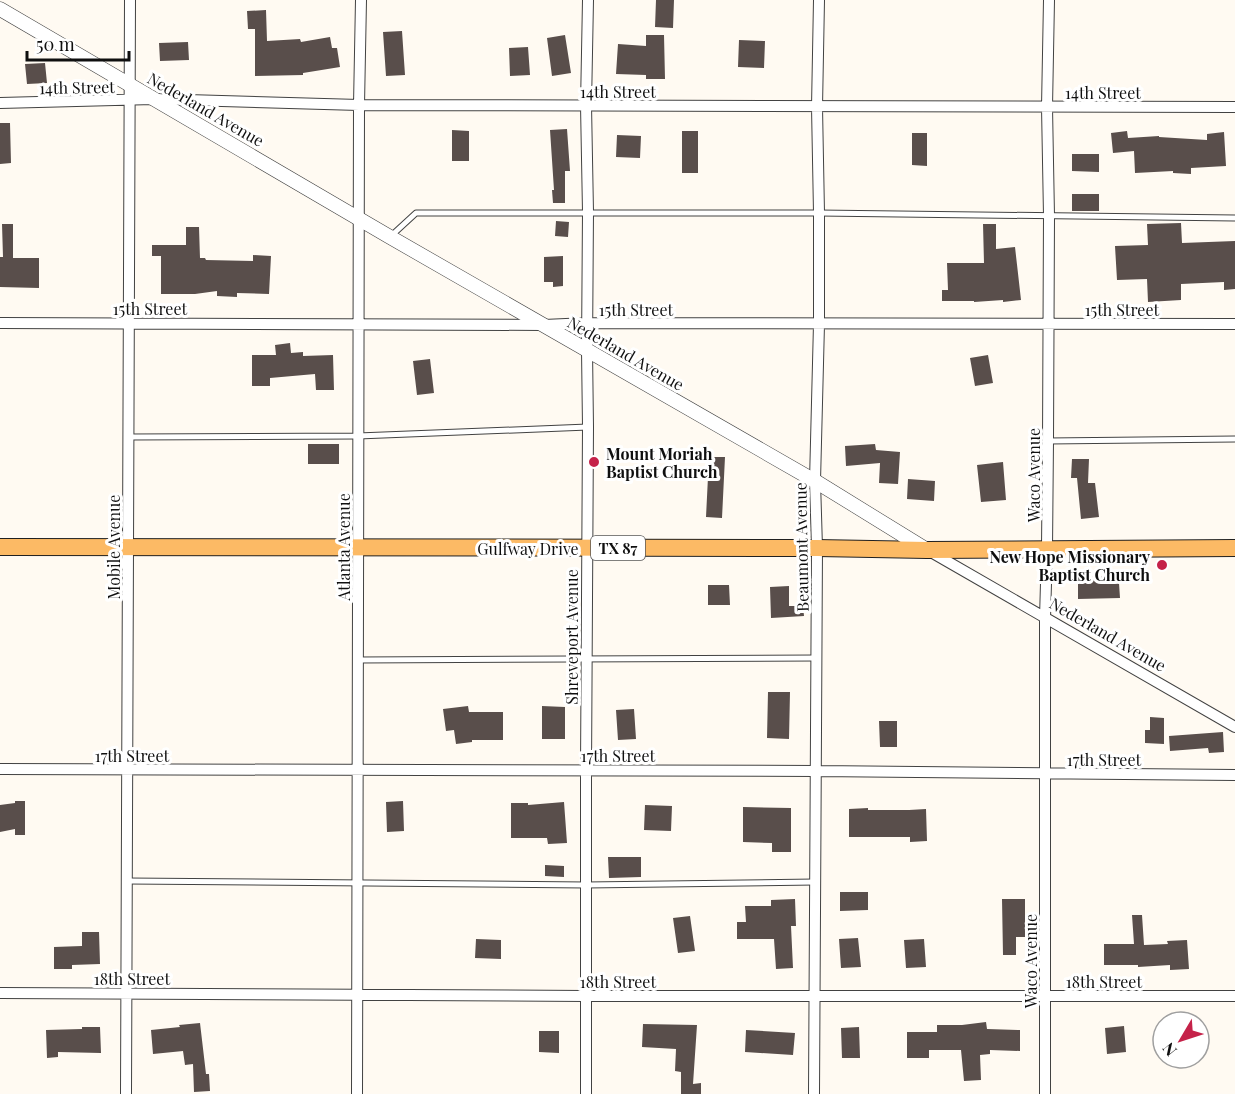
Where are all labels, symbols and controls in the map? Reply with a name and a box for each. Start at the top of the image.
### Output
scale bar [27,24,129,62]
text: 50 m [36,32,75,56]
street label: Nederland Avenue [144,67,268,151]
street label: 14th Street [39,76,115,98]
street label: 14th Street [580,81,656,102]
street label: 14th Street [1065,82,1141,103]
street label: 15th Street [113,298,188,319]
street label: 15th Street [599,299,674,320]
street label: 15th Street [1085,299,1160,320]
street label: Nederland Avenue [564,311,688,395]
street label: Waco Avenue [1023,428,1044,523]
place label: Mount Moriah Baptist Church [606,443,718,482]
marker: Mount Moriah Baptist Church [587,455,601,469]
street label: Beaumont Avenue [789,482,813,612]
street label: Atlanta Avenue [333,493,354,602]
street label: Mobile Avenue [103,495,124,599]
road number: TX 87 [591,536,645,560]
street label: Gulfway Drive [477,538,579,559]
place label: New Hope Missionary Baptist Church [989,546,1151,585]
marker: New Hope Missionary Baptist Church [1155,558,1169,572]
street label: Shreveport Avenue [561,569,582,705]
street label: Nederland Avenue [1046,592,1170,676]
street label: 17th Street [95,745,170,766]
street label: 17th Street [581,745,656,766]
street label: 17th Street [1067,749,1142,770]
street label: Waco Avenue [1020,914,1041,1009]
street label: 18th Street [94,968,170,989]
street label: 18th Street [580,971,656,992]
street label: 18th Street [1066,971,1142,992]
north arrow [1151,1010,1211,1070]
text: N [1157,1038,1181,1061]

